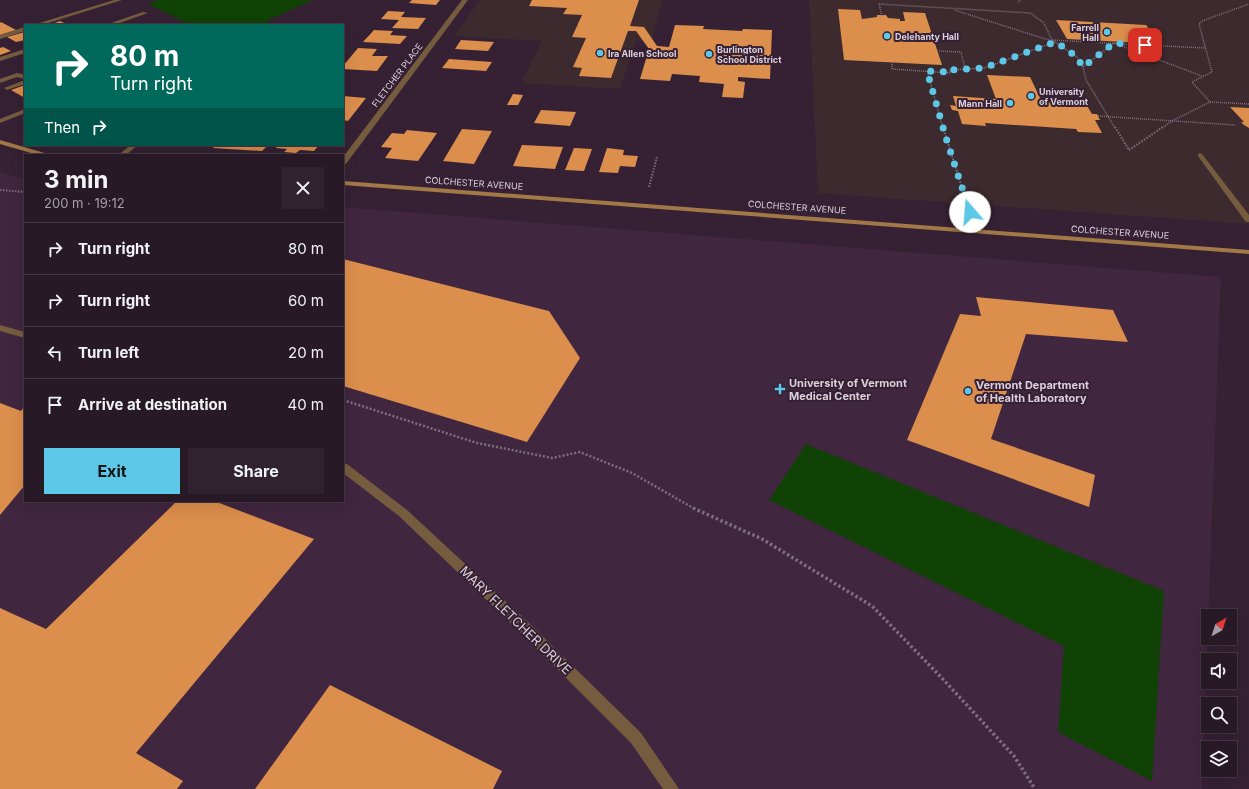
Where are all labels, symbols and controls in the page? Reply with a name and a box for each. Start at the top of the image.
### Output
place label: Farrell Hall [1071,22,1099,43]
marker: Farrell Hall [1102,27,1112,37]
pin [1128,28,1162,62]
marker: Delehanty Hall [882,31,892,41]
place label: Delehanty Hall [895,31,959,42]
icon: arrive [1134,34,1156,56]
text: 80 m [110,39,179,73]
icon: right [44,40,96,92]
street label: FLETCHER PLACE [369,41,425,109]
place label: Burlington School District [717,44,782,65]
marker: Ira Allen School [595,48,605,58]
place label: Ira Allen School [608,48,676,59]
marker: Burlington School District [704,49,714,59]
text: Turn right [110,73,193,94]
place label: University of Vermont [1039,86,1089,107]
marker: University of Vermont [1026,91,1036,101]
place label: Mann Hall [958,98,1002,109]
marker: Mann Hall [1005,98,1015,108]
icon: right [88,116,110,138]
text: Then [44,118,80,137]
text: 3 min [44,165,109,194]
button: close [282,167,324,209]
street label: COLCHESTER AVENUE [425,174,523,192]
position arrow [949,191,991,233]
text: 200 m · 19:12 [44,195,125,211]
street label: COLCHESTER AVENUE [748,198,846,216]
street label: COLCHESTER AVENUE [1071,223,1169,241]
icon: right [44,238,66,260]
text: Turn right [78,239,150,258]
text: 80 m [288,239,324,258]
icon: right [44,290,66,312]
text: Turn right [78,291,150,310]
text: 60 m [288,291,324,310]
icon: left [44,342,66,364]
text: Turn left [78,343,139,362]
text: 20 m [288,343,324,362]
place label: University of Vermont Medical Center [789,376,907,403]
place label: Vermont Department of Health Laboratory [976,378,1089,405]
marker: University of Vermont Medical Center [774,383,786,395]
marker: Vermont Department of Health Laboratory [963,386,973,396]
icon: arrive [44,394,66,416]
text: Arrive at destination [78,395,227,414]
text: 40 m [287,395,324,414]
button: Exit [44,448,180,494]
button: Share [188,448,324,494]
street label: MARY FLETCHER DRIVE [457,562,575,678]
north arrow [1201,609,1237,645]
map controls [1201,609,1237,777]
button: sound [1201,653,1237,689]
button: search [1201,697,1237,733]
button: layers [1201,741,1237,777]

